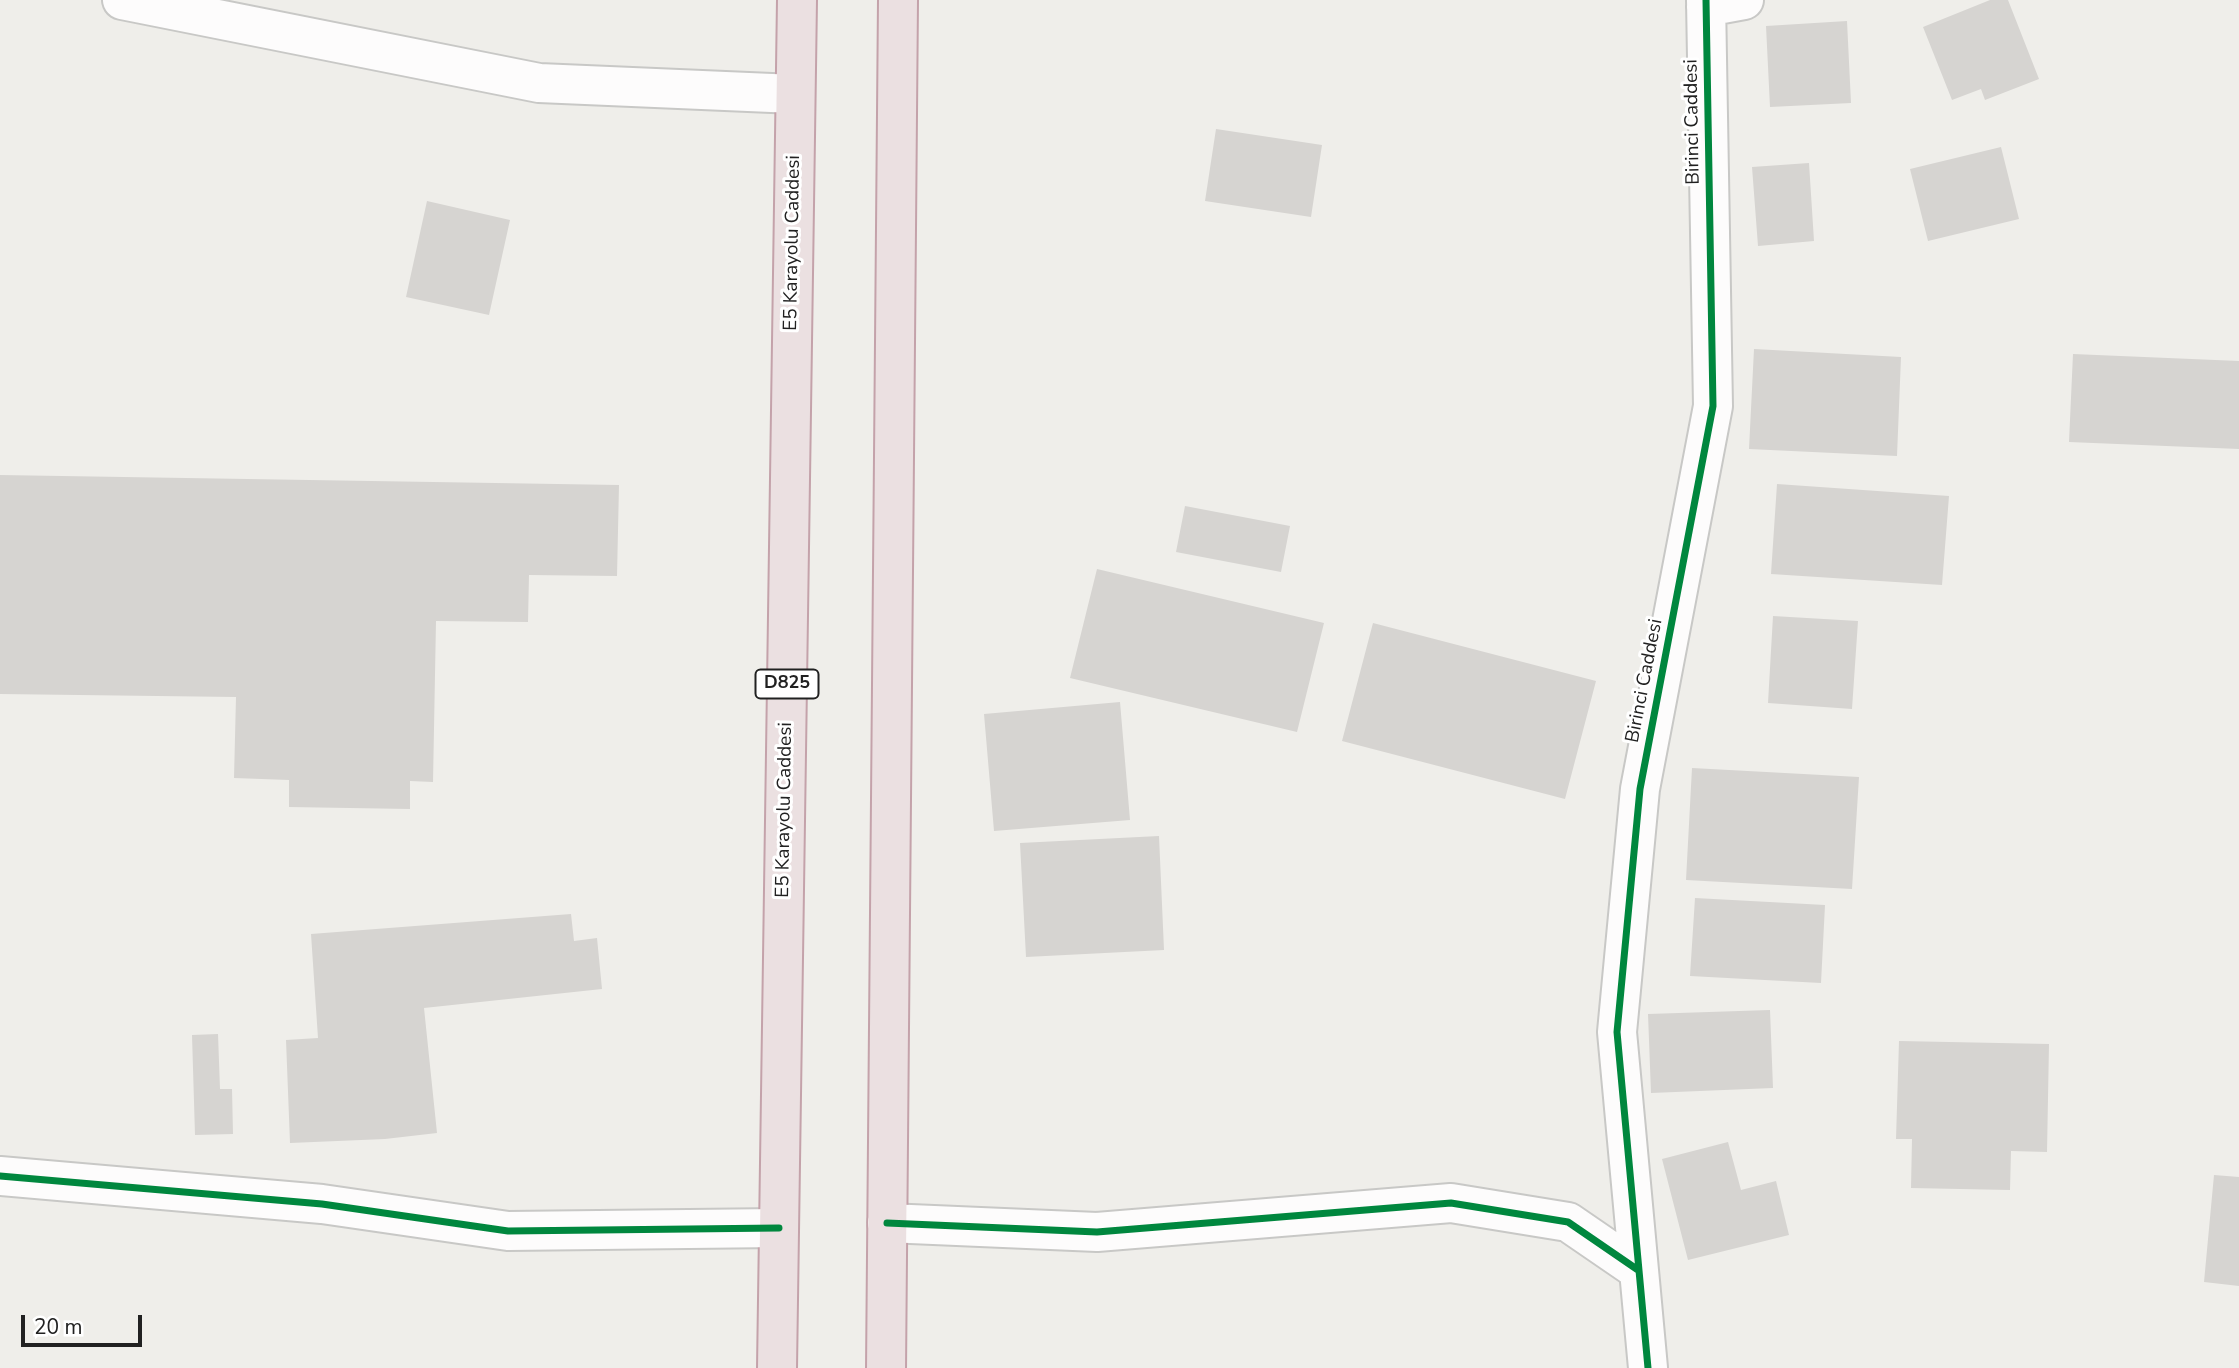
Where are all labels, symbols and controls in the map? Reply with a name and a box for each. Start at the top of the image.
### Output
street label: Birinci Caddesi [1681,59,1705,185]
street label: E5 Karayolu Caddesi [780,155,806,331]
street label: Birinci Caddesi [1622,617,1668,745]
road number: D825 [756,670,818,698]
street label: E5 Karayolu Caddesi [772,722,798,898]
scale bar [24,1302,145,1346]
text: 20 m [34,1313,83,1341]

